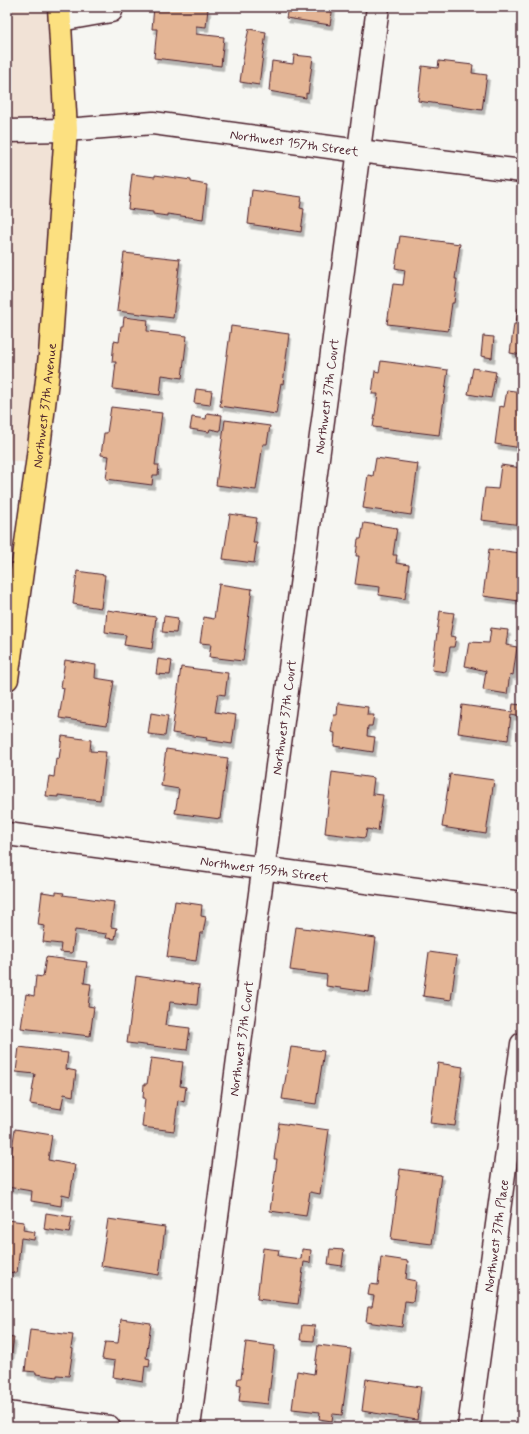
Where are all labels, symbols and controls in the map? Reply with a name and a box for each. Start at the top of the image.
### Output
street label: Northwest 157th Street [229,127,360,161]
street label: Northwest 37th Court [312,338,344,455]
street label: Northwest 37th Avenue [30,342,61,469]
street label: Northwest 37th Court [269,659,301,776]
street label: Northwest 159th Street [199,853,330,887]
street label: Northwest 37th Court [226,980,258,1097]
street label: Northwest 37th Place [481,1178,513,1293]

